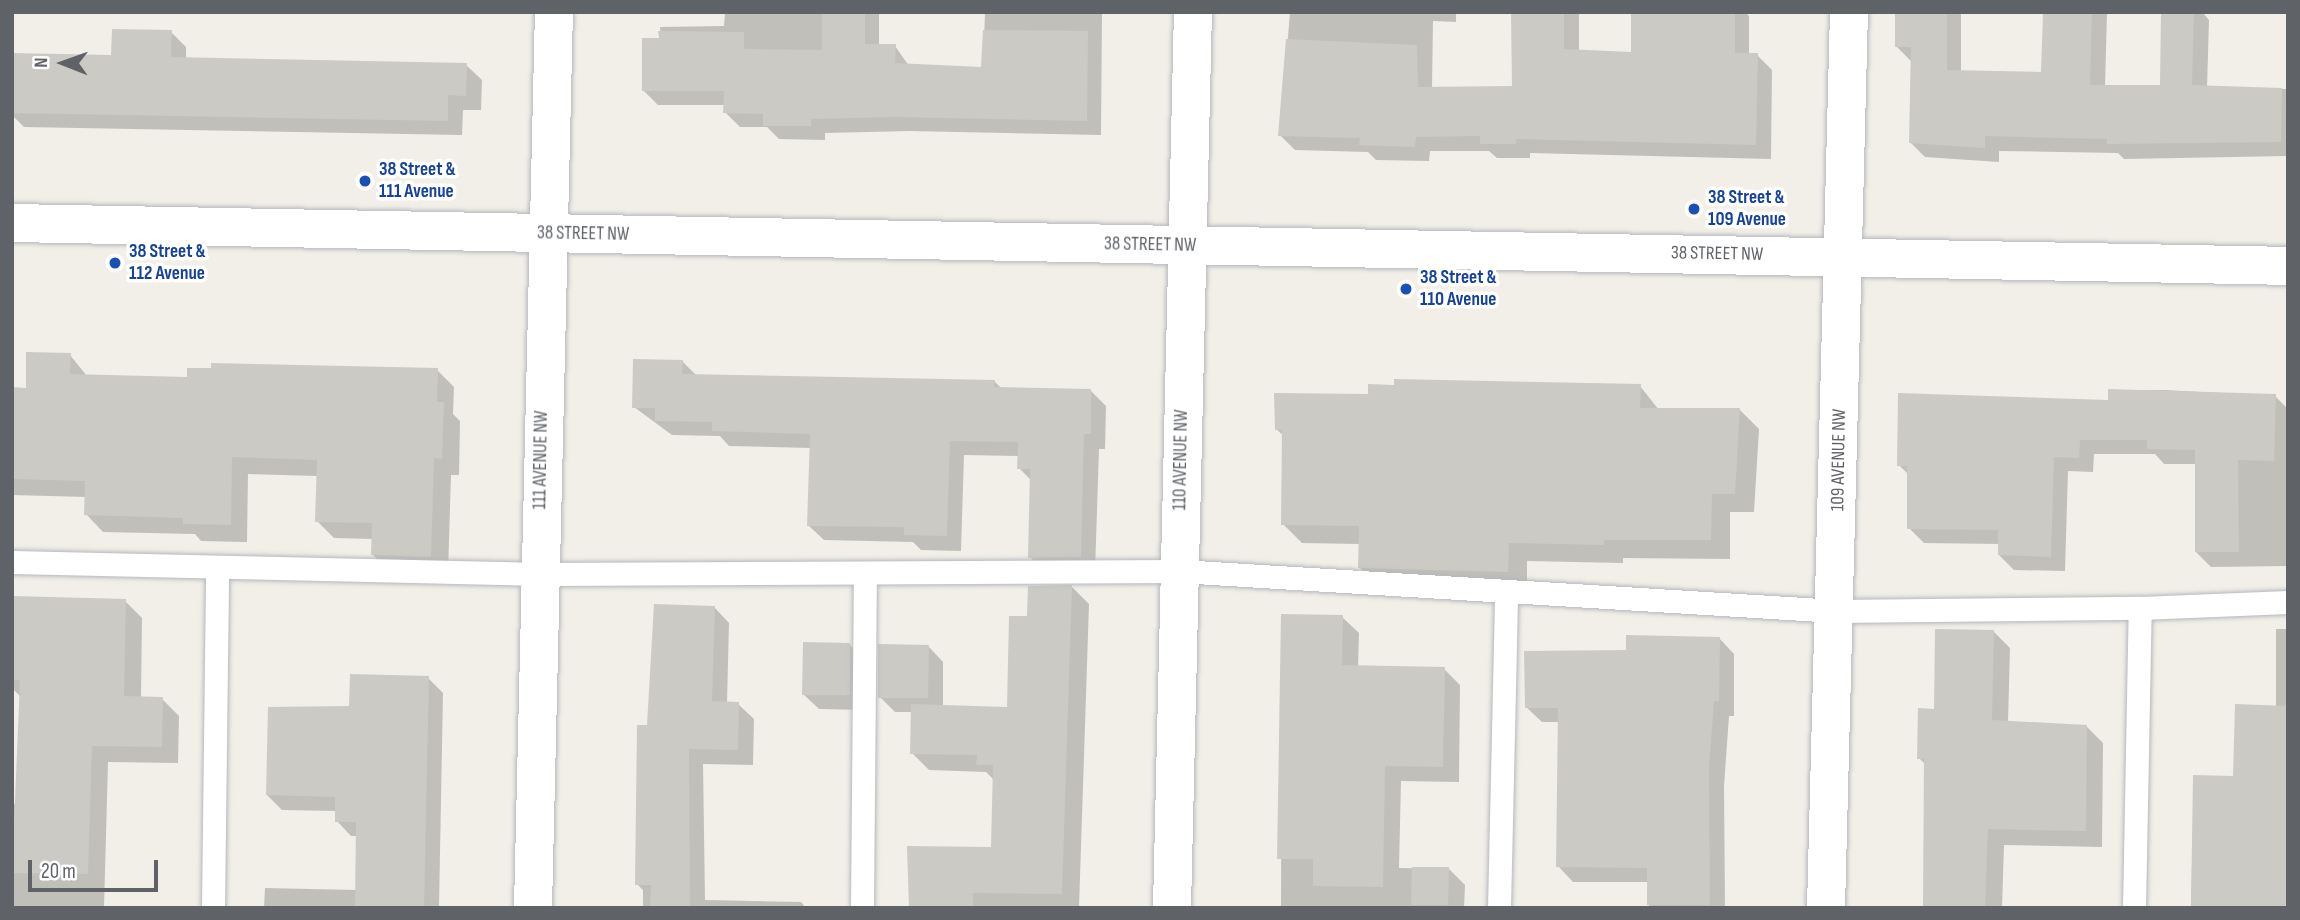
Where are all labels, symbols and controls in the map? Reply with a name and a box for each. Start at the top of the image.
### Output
north arrow [28,28,98,98]
text: N [30,57,53,68]
place label: 38 Street & 111 Avenue [379,159,455,203]
marker: 38 Street & 111 Avenue [357,173,373,189]
place label: 38 Street & 109 Avenue [1708,187,1786,231]
marker: 38 Street & 109 Avenue [1686,201,1702,217]
street label: 38 STREET NW [537,222,629,246]
street label: 38 STREET NW [1104,233,1196,257]
place label: 38 Street & 112 Avenue [129,241,205,285]
street label: 38 STREET NW [1671,242,1763,266]
marker: 38 Street & 112 Avenue [107,255,123,271]
place label: 38 Street & 110 Avenue [1420,267,1496,311]
marker: 38 Street & 110 Avenue [1398,281,1414,297]
street label: 110 AVENUE NW [1169,409,1193,511]
street label: 109 AVENUE NW [1827,409,1851,511]
street label: 111 AVENUE NW [529,410,553,510]
scale bar [32,846,161,890]
text: 20 m [41,859,76,884]

